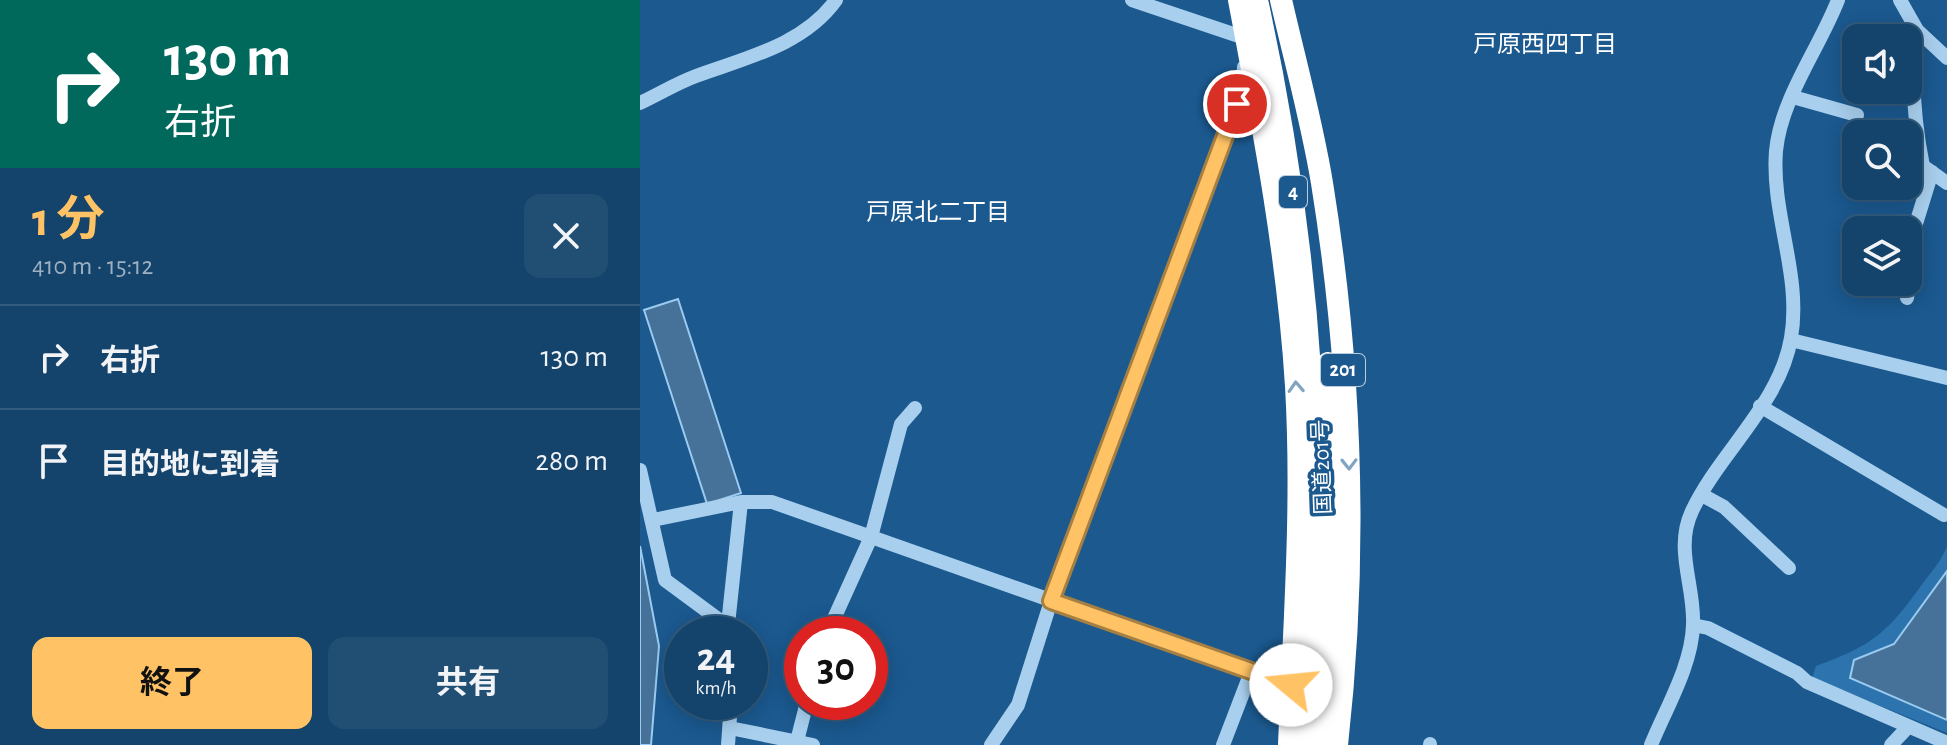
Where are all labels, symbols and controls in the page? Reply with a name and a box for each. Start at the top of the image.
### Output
map controls [1842,24,1922,296]
button: sound [1842,24,1922,104]
text: 130 m [164,30,291,86]
icon: right [32,32,136,136]
district label: 戸原西四丁目 [1473,33,1617,57]
pin [1203,70,1271,138]
icon: arrive [1215,82,1259,126]
text: 右折 [164,105,236,141]
button: search [1842,120,1922,200]
road number: 4 [1279,176,1307,208]
button: close [524,194,608,278]
text: 1 分 [32,197,105,245]
district label: 戸原北二丁目 [866,200,1010,225]
button: layers [1842,216,1922,296]
text: 410 m · 15:12 [32,253,153,279]
icon: right [32,335,76,379]
text: 130 m [541,342,608,372]
text: 右折 [100,346,160,376]
road number: 201 [1321,354,1365,386]
one-way arrow [1287,380,1304,393]
street label: 国道201号 [1308,419,1335,515]
icon: arrive [32,439,76,483]
text: 280 m [535,446,608,476]
text: 目的地に到着 [100,450,280,480]
one-way arrow [1340,458,1357,471]
speed limit sign: 30 [784,616,888,720]
button: 終了 [32,637,312,729]
button: 共有 [328,637,608,729]
text: 24 [697,638,735,678]
position arrow [1249,643,1333,727]
text: km/h [695,678,737,698]

